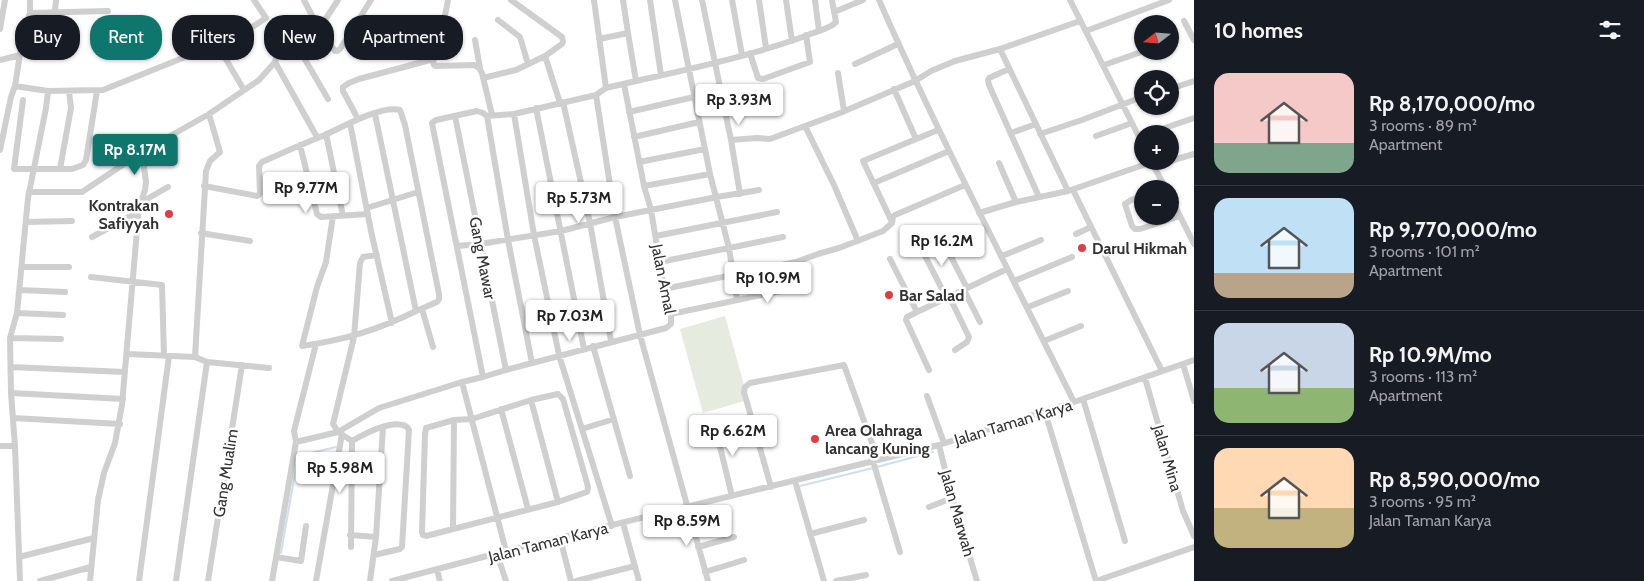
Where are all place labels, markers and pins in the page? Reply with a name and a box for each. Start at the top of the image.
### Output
pin: Rp 3.93M [687,84,791,126]
pin: Rp 8.17M [83,134,187,176]
pin: Rp 9.77M [254,172,358,214]
pin: Rp 5.73M [527,182,631,224]
place label: Kontrakan Safiyyah [89,196,159,233]
marker: Kontrakan Safiyyah [163,208,175,220]
pin: Rp 16.2M [890,224,994,267]
place label: Darul Hikmah [1092,239,1187,258]
marker: Darul Hikmah [1076,242,1088,254]
pin: Rp 10.9M [716,262,820,304]
place label: Bar Salad [899,286,964,305]
marker: Bar Salad [883,289,895,301]
pin: Rp 7.03M [518,300,622,342]
pin: Rp 6.62M [681,414,785,457]
place label: Area Olahraga lancang Kuning [825,421,930,458]
marker: Area Olahraga lancang Kuning [809,433,821,445]
pin: Rp 5.98M [288,452,392,494]
pin: Rp 8.59M [635,504,739,547]

